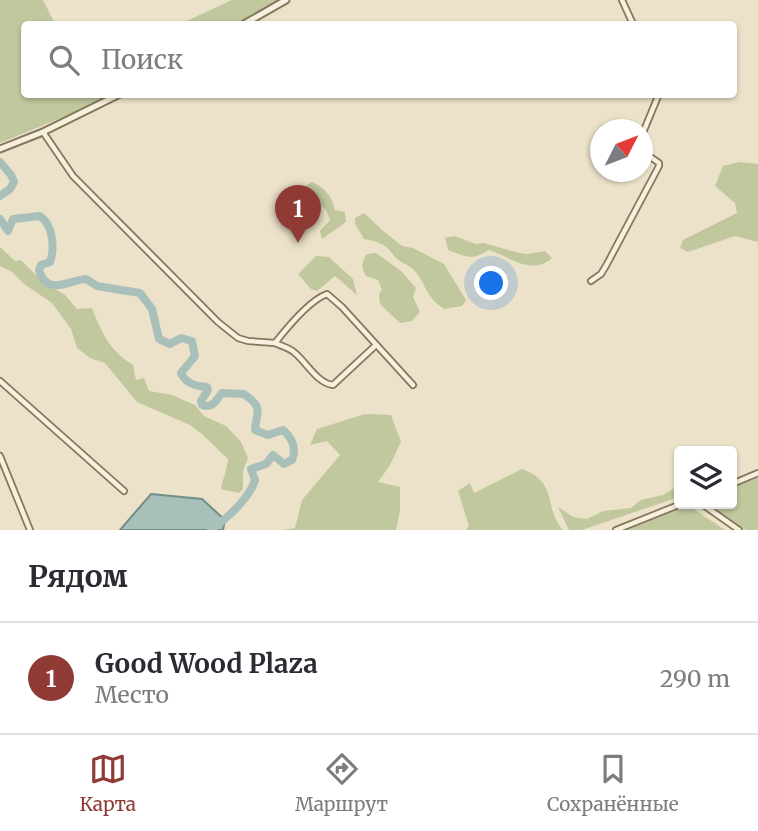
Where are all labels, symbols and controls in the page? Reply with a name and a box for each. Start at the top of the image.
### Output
search box [21,21,737,98]
icon: search [45,41,83,79]
text: Поиск [101,43,183,76]
north arrow [590,119,653,182]
pin: 1 [275,185,321,243]
your location [474,266,508,300]
map controls [674,446,737,509]
button: layers [674,446,737,509]
text: Рядом [28,557,128,595]
text: Good Wood Plaza [95,647,318,680]
text: 1 [46,664,56,693]
text: 290 m [660,664,730,693]
text: Место [95,680,169,709]
tab: Карта [79,750,136,816]
tab: Маршрут [295,750,388,816]
tab: Сохранённые [547,750,679,816]

